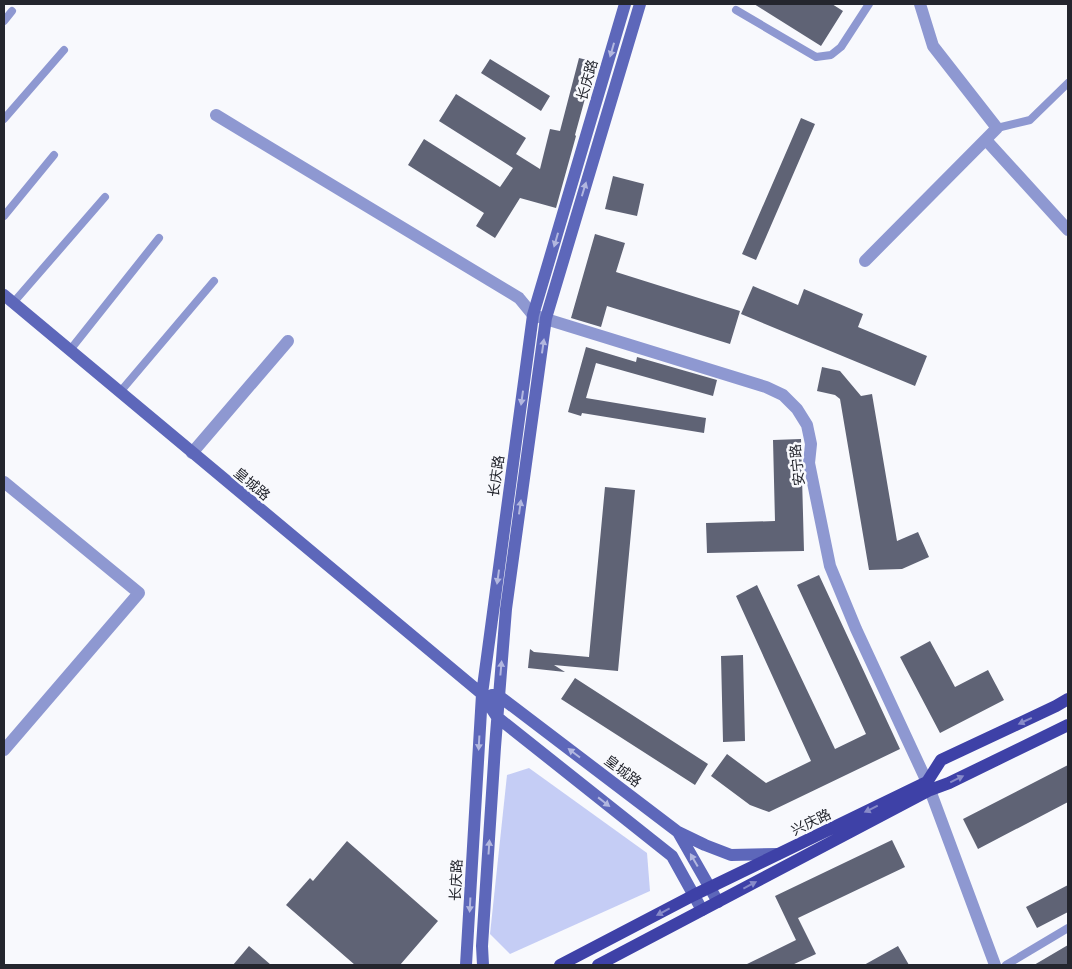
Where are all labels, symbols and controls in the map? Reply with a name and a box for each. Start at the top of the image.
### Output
one-way arrow [607,43,615,58]
street label: 长庆路 [573,57,601,103]
one-way arrow [581,182,589,197]
one-way arrow [551,233,559,248]
one-way arrow [539,338,547,354]
one-way arrow [518,391,526,407]
street label: 安宁路 [786,443,808,487]
street label: 长庆路 [484,454,508,498]
street label: 皇城路 [230,464,274,504]
one-way arrow [516,499,524,515]
one-way arrow [494,569,502,585]
one-way arrow [497,660,505,676]
one-way arrow [1018,717,1032,725]
one-way arrow [475,735,483,751]
one-way arrow [567,748,581,758]
street label: 皇城路 [601,751,645,791]
one-way arrow [950,775,964,783]
one-way arrow [597,796,610,807]
street label: 兴庆路 [788,805,834,839]
one-way arrow [864,805,879,813]
one-way arrow [485,838,493,854]
one-way arrow [689,853,698,866]
street label: 长庆路 [446,859,466,901]
one-way arrow [743,881,757,889]
one-way arrow [465,898,473,914]
one-way arrow [656,908,670,916]

